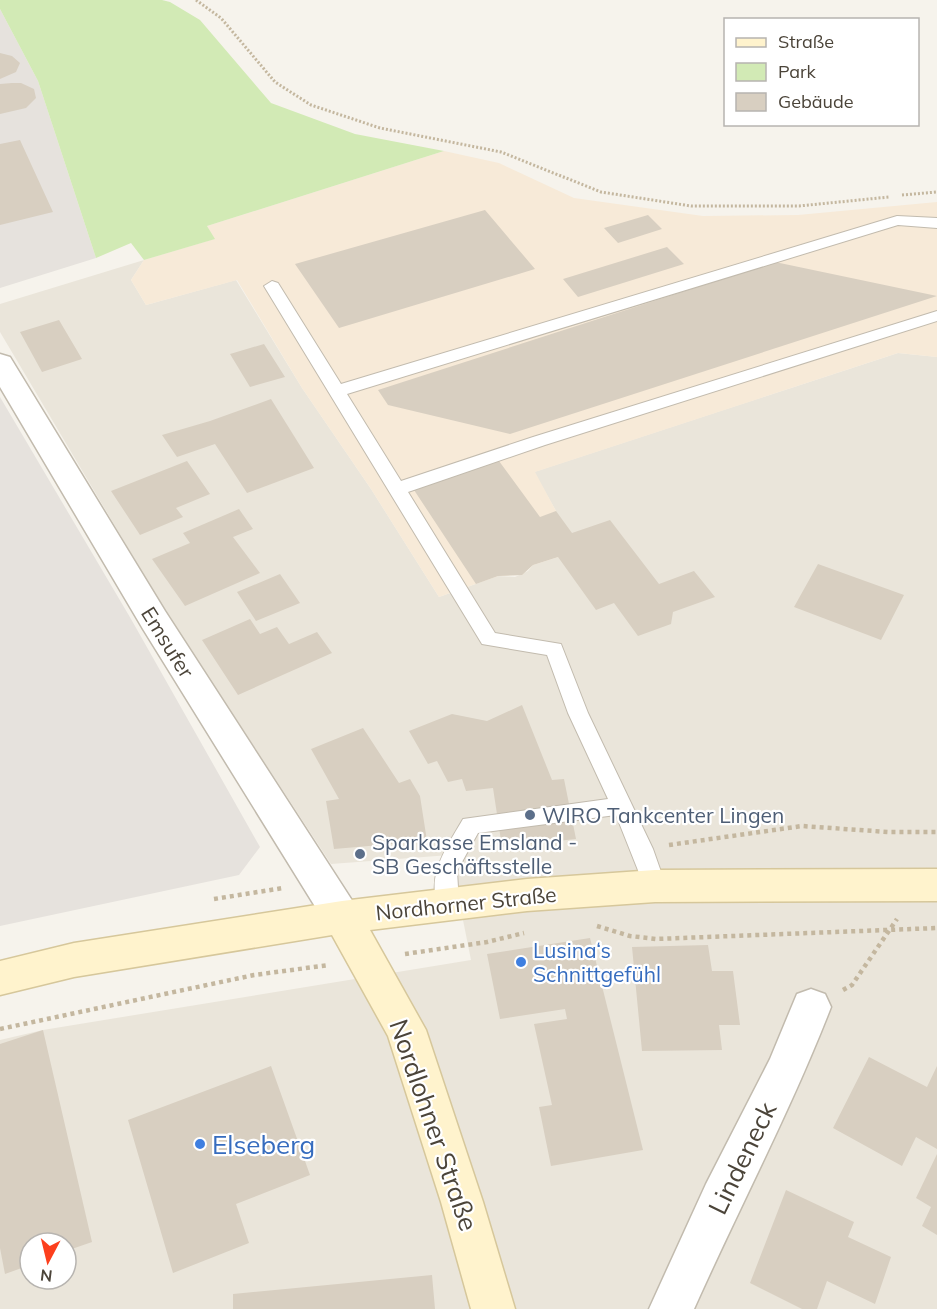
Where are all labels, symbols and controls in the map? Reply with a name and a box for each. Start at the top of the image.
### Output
legend [724,18,919,126]
text: Straße [778,30,834,53]
text: Park [778,60,817,83]
text: Gebäude [778,90,854,113]
street label: Emsufer [136,602,200,683]
place label: WIRO Tankcenter Lingen [542,802,784,828]
marker: WIRO Tankcenter Lingen [523,808,537,822]
place label: Sparkasse Emsland - SB Geschäftsstelle [372,829,577,879]
marker: Sparkasse Emsland - SB Geschäftsstelle [353,847,367,861]
street label: Nordhorner Straße [374,881,558,925]
place label: Lusina‘s Schnittgefühl [533,937,661,987]
marker: Lusina‘s Schnittgefühl [514,955,528,969]
street label: Nordlohner Straße [382,1015,486,1235]
street label: Lindeneck [701,1096,784,1220]
place label: Elseberg [212,1128,315,1161]
marker: Elseberg [193,1137,207,1151]
north arrow [18,1231,78,1291]
text: N [39,1265,53,1287]

